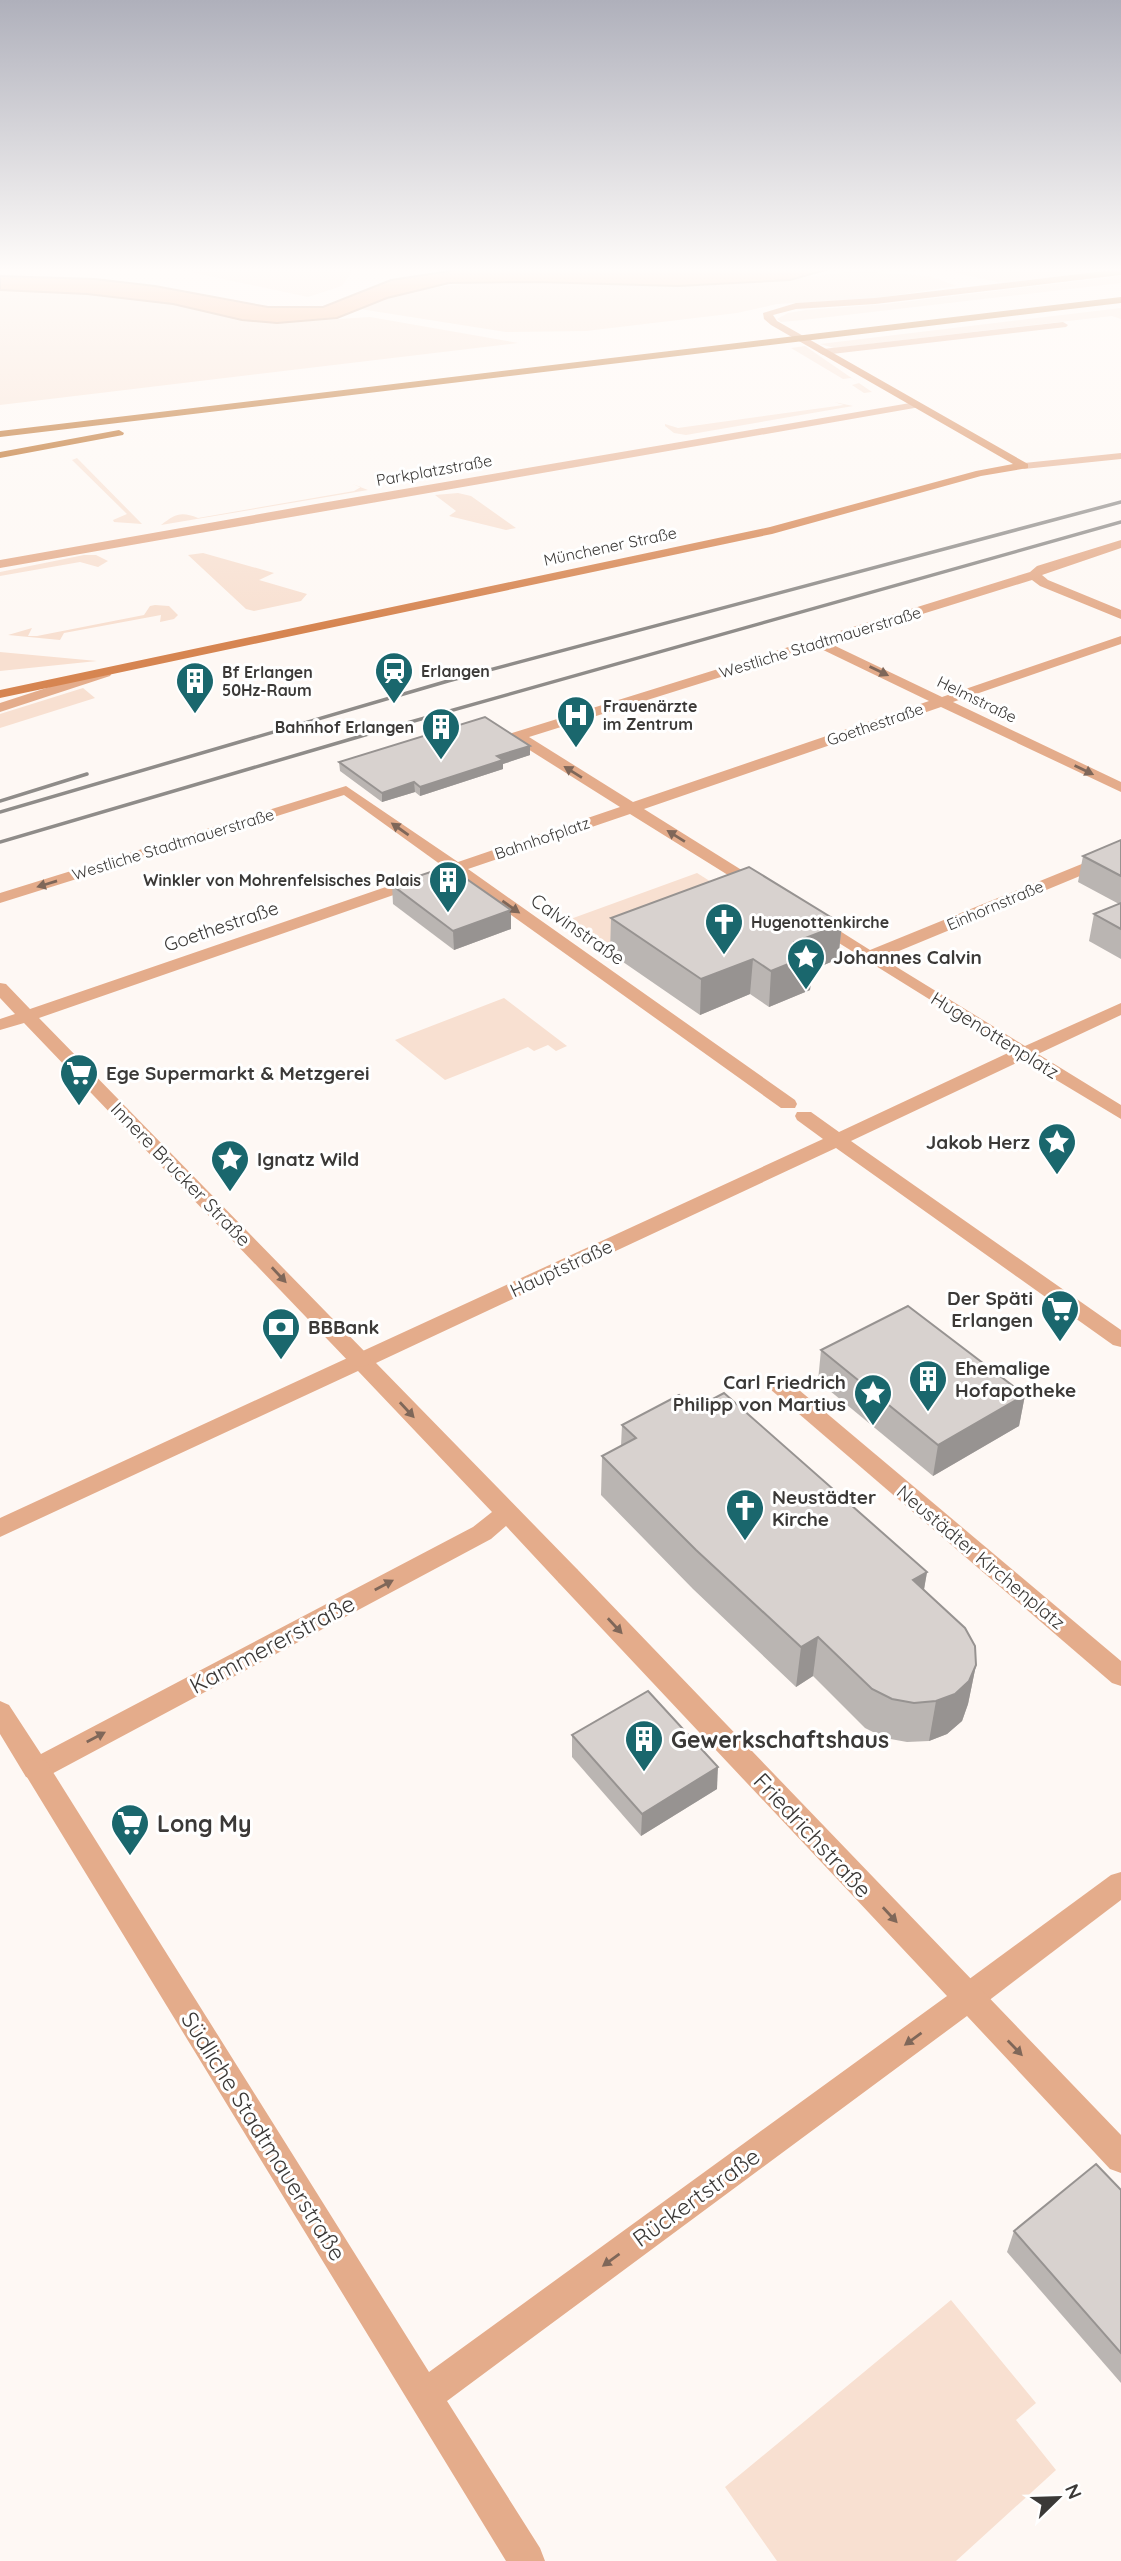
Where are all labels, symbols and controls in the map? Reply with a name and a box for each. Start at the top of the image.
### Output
street label: Parkplatzstraße [374,450,494,490]
street label: Münchener Straße [542,522,678,570]
street label: Westliche Stadtmauerstraße [717,602,923,682]
station icon: Erlangen [373,650,415,705]
building icon: Bf Erlangen 50Hz-Raum [174,660,216,715]
place label: Erlangen [421,661,490,681]
place label: Bf Erlangen 50Hz-Raum [222,662,313,700]
one-way arrow [869,666,889,677]
street label: Helmstraße [934,671,1020,727]
hospital icon: Frauenärzte im Zentrum [555,694,597,749]
place label: Frauenärzte im Zentrum [603,696,698,734]
street label: Goethestraße [824,698,926,750]
building icon: Bahnhof Erlangen [420,706,462,761]
place label: Bahnhof Erlangen [275,717,414,737]
one-way arrow [1074,765,1094,776]
one-way arrow [563,766,583,779]
street label: Westliche Stadtmauerstraße [70,804,276,884]
street label: Bahnhofplatz [492,812,592,864]
one-way arrow [391,822,409,836]
one-way arrow [666,830,685,842]
building icon: Winkler von Mohrenfelsisches Palais [427,859,469,914]
place label: Winkler von Mohrenfelsisches Palais [143,870,421,890]
street label: Einhornstraße [944,876,1046,934]
one-way arrow [36,879,57,889]
street label: Calvinstraße [526,888,630,970]
street label: Goethestraße [161,895,281,957]
one-way arrow [502,900,520,914]
church icon: Hugenottenkirche [703,901,745,956]
place label: Hugenottenkirche [751,912,889,932]
place icon: Johannes Calvin [785,936,827,991]
place label: Johannes Calvin [833,945,982,969]
street label: Hugenottenplatz [927,986,1063,1084]
supermarket icon: Ege Supermarkt & Metzgerei [58,1052,100,1107]
place label: Ege Supermarkt & Metzgerei [106,1061,369,1085]
street label: Innere Brucker Straße [106,1097,256,1251]
place icon: Jakob Herz [1036,1121,1078,1176]
place label: Jakob Herz [926,1130,1030,1154]
place icon: Ignatz Wild [209,1138,251,1193]
place label: Ignatz Wild [257,1147,359,1171]
street label: Hauptstraße [506,1234,616,1302]
one-way arrow [271,1267,287,1284]
place label: Der Späti Erlangen [947,1286,1033,1332]
supermarket icon: Der Späti Erlangen [1039,1288,1081,1343]
bank icon: BBBank [260,1306,302,1361]
place label: BBBank [308,1315,380,1339]
place label: Ehemalige Hofapotheke [955,1356,1076,1402]
building icon: Ehemalige Hofapotheke [907,1358,949,1413]
place label: Carl Friedrich Philipp von Martius [673,1370,846,1416]
place icon: Carl Friedrich Philipp von Martius [852,1372,894,1427]
one-way arrow [398,1401,414,1418]
street label: Neustädter Kirchenplatz [892,1480,1070,1634]
place label: Neustädter Kirche [772,1485,876,1531]
church icon: Neustädter Kirche [724,1487,766,1542]
one-way arrow [374,1579,394,1591]
street label: Kammererstraße [185,1588,359,1700]
one-way arrow [607,1617,623,1635]
building icon: Gewerkschaftshaus [623,1718,665,1773]
place label: Gewerkschaftshaus [671,1725,889,1754]
one-way arrow [86,1731,106,1743]
street label: Friedrichstraße [748,1766,878,1904]
supermarket icon: Long My [109,1802,151,1857]
place label: Long My [157,1809,251,1838]
one-way arrow [881,1907,898,1924]
street label: Südliche Stadtmauerstraße [175,2006,353,2266]
one-way arrow [904,2031,922,2045]
one-way arrow [1007,2039,1024,2056]
street label: Rückertstraße [627,2141,765,2253]
one-way arrow [602,2253,620,2267]
north arrow [1023,2463,1093,2533]
text: N [1060,2480,1087,2502]

